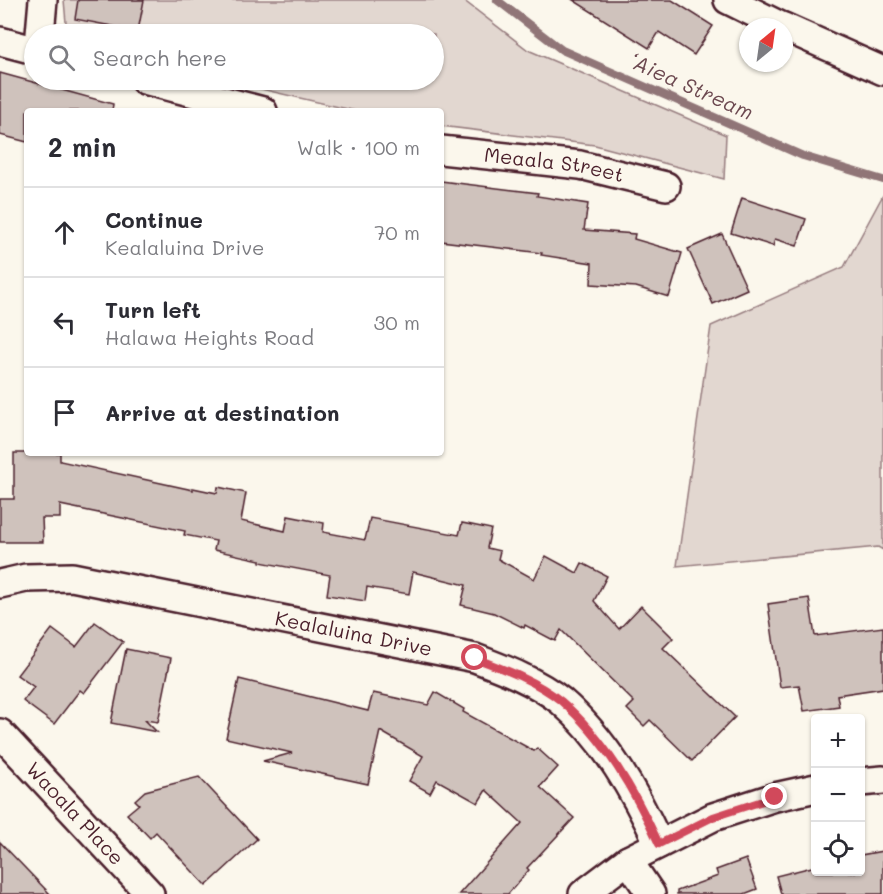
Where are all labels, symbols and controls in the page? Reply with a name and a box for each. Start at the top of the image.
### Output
north arrow [739,18,793,72]
search box [24,24,444,90]
icon: search [45,41,78,74]
text: Search here [93,43,227,72]
water label: ʻAiea Stream [625,46,758,125]
text: 2 min [48,130,116,164]
text: Walk · 100 m [297,134,420,160]
street label: Meaala Street [483,141,627,187]
text: Continue [105,205,203,234]
icon: ahead [48,216,81,249]
text: 70 m [374,219,420,245]
text: Kealaluina Drive [105,234,264,260]
text: Turn left [105,295,201,324]
icon: left [48,306,81,339]
text: 30 m [374,309,420,335]
text: Halawa Heights Road [105,324,314,350]
icon: arrive [48,396,81,429]
text: Arrive at destination [105,398,340,427]
street label: Kealaluina Drive [273,604,435,661]
route start [461,644,487,670]
map controls [811,714,865,876]
button: + [811,714,865,768]
street label: Waoala Place [21,756,130,870]
button: − [811,768,865,822]
route end [761,783,787,809]
button: locate [811,822,865,876]

